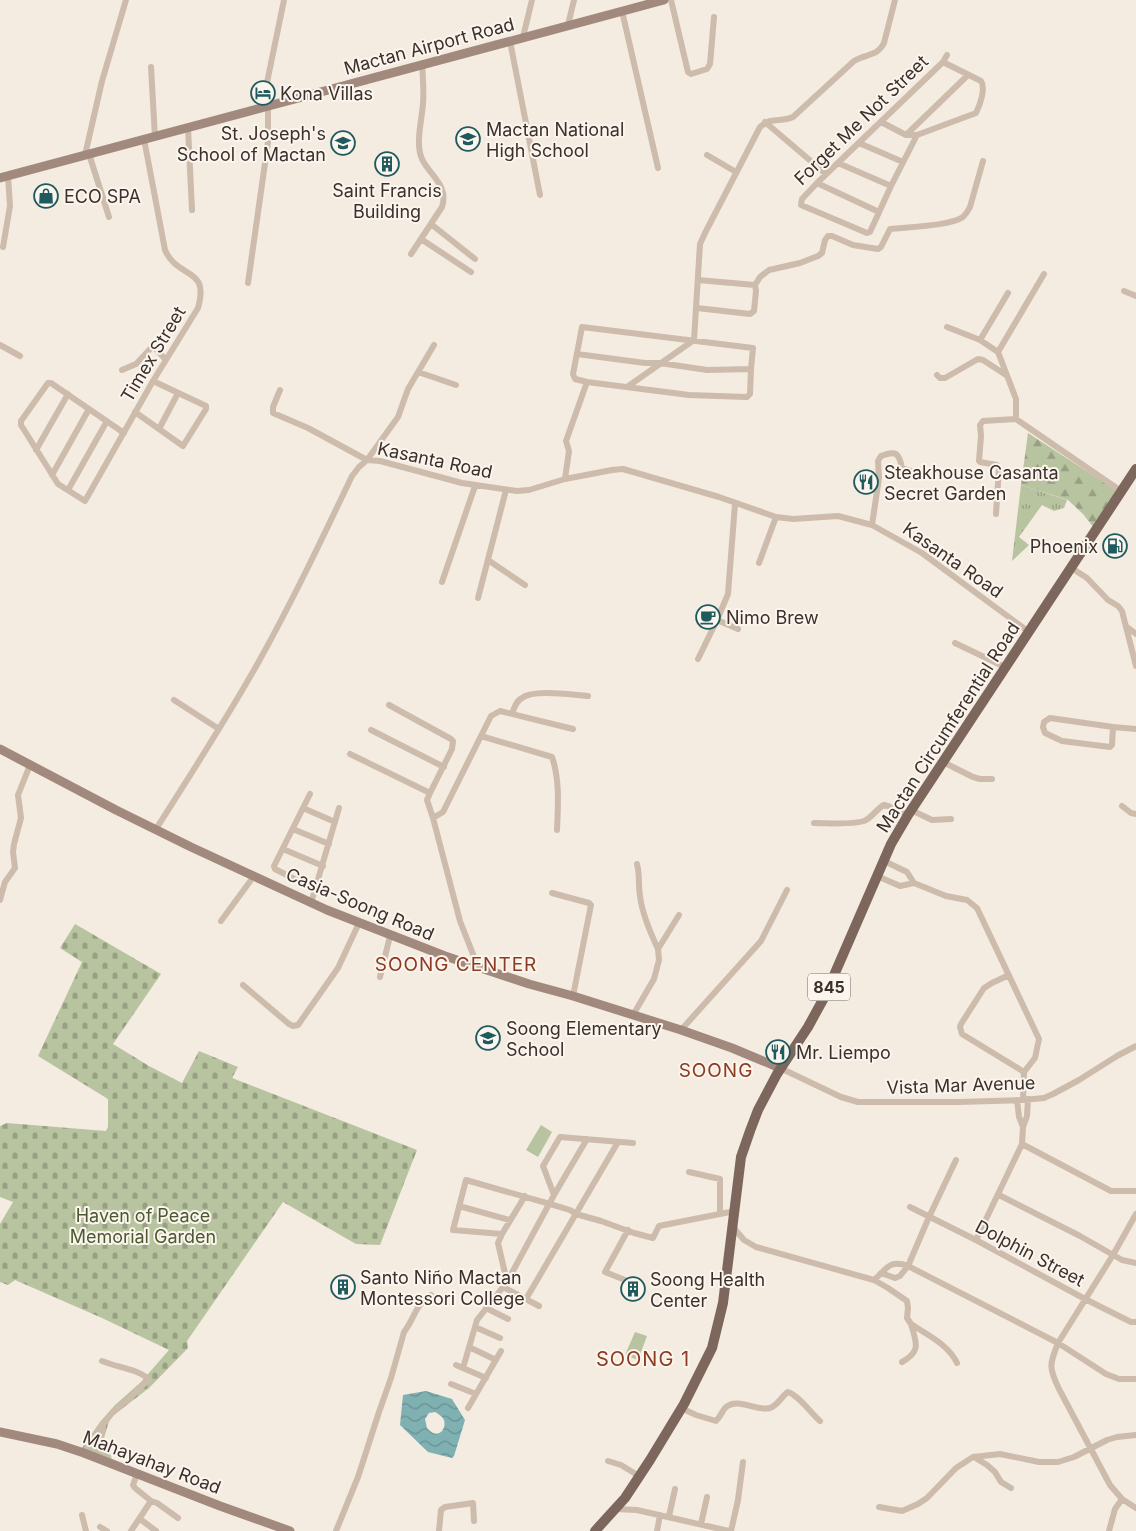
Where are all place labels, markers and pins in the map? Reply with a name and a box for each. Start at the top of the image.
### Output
hotel icon: Kona Villas [250,80,276,106]
place label: Kona Villas [280,83,373,104]
place label: Mactan National High School [486,119,624,161]
place label: St. Joseph's School of Mactan [177,123,326,165]
school or university icon: Mactan National High School [455,126,481,152]
school or university icon: St. Joseph's School of Mactan [330,130,356,156]
building icon: Saint Francis Building [374,151,400,177]
place label: Saint Francis Building [332,180,442,222]
shop icon: ECO SPA [33,183,59,209]
place label: ECO SPA [64,186,141,207]
place label: Steakhouse Casanta Secret Garden [884,462,1059,504]
restaurant icon: Steakhouse Casanta Secret Garden [853,469,879,495]
fuel station icon: Phoenix [1102,533,1128,559]
place label: Phoenix [1030,536,1098,557]
cafe icon: Nimo Brew [695,604,721,630]
place label: Nimo Brew [726,607,819,628]
place label: Soong Elementary School [506,1018,662,1060]
school or university icon: Soong Elementary School [475,1025,501,1051]
restaurant icon: Mr. Liempo [765,1039,791,1065]
place label: Mr. Liempo [796,1042,891,1063]
place label: Santo Niño Mactan Montessori College [360,1267,525,1309]
place label: Soong Health Center [650,1269,765,1311]
building icon: Santo Niño Mactan Montessori College [330,1274,356,1300]
building icon: Soong Health Center [620,1276,646,1302]

